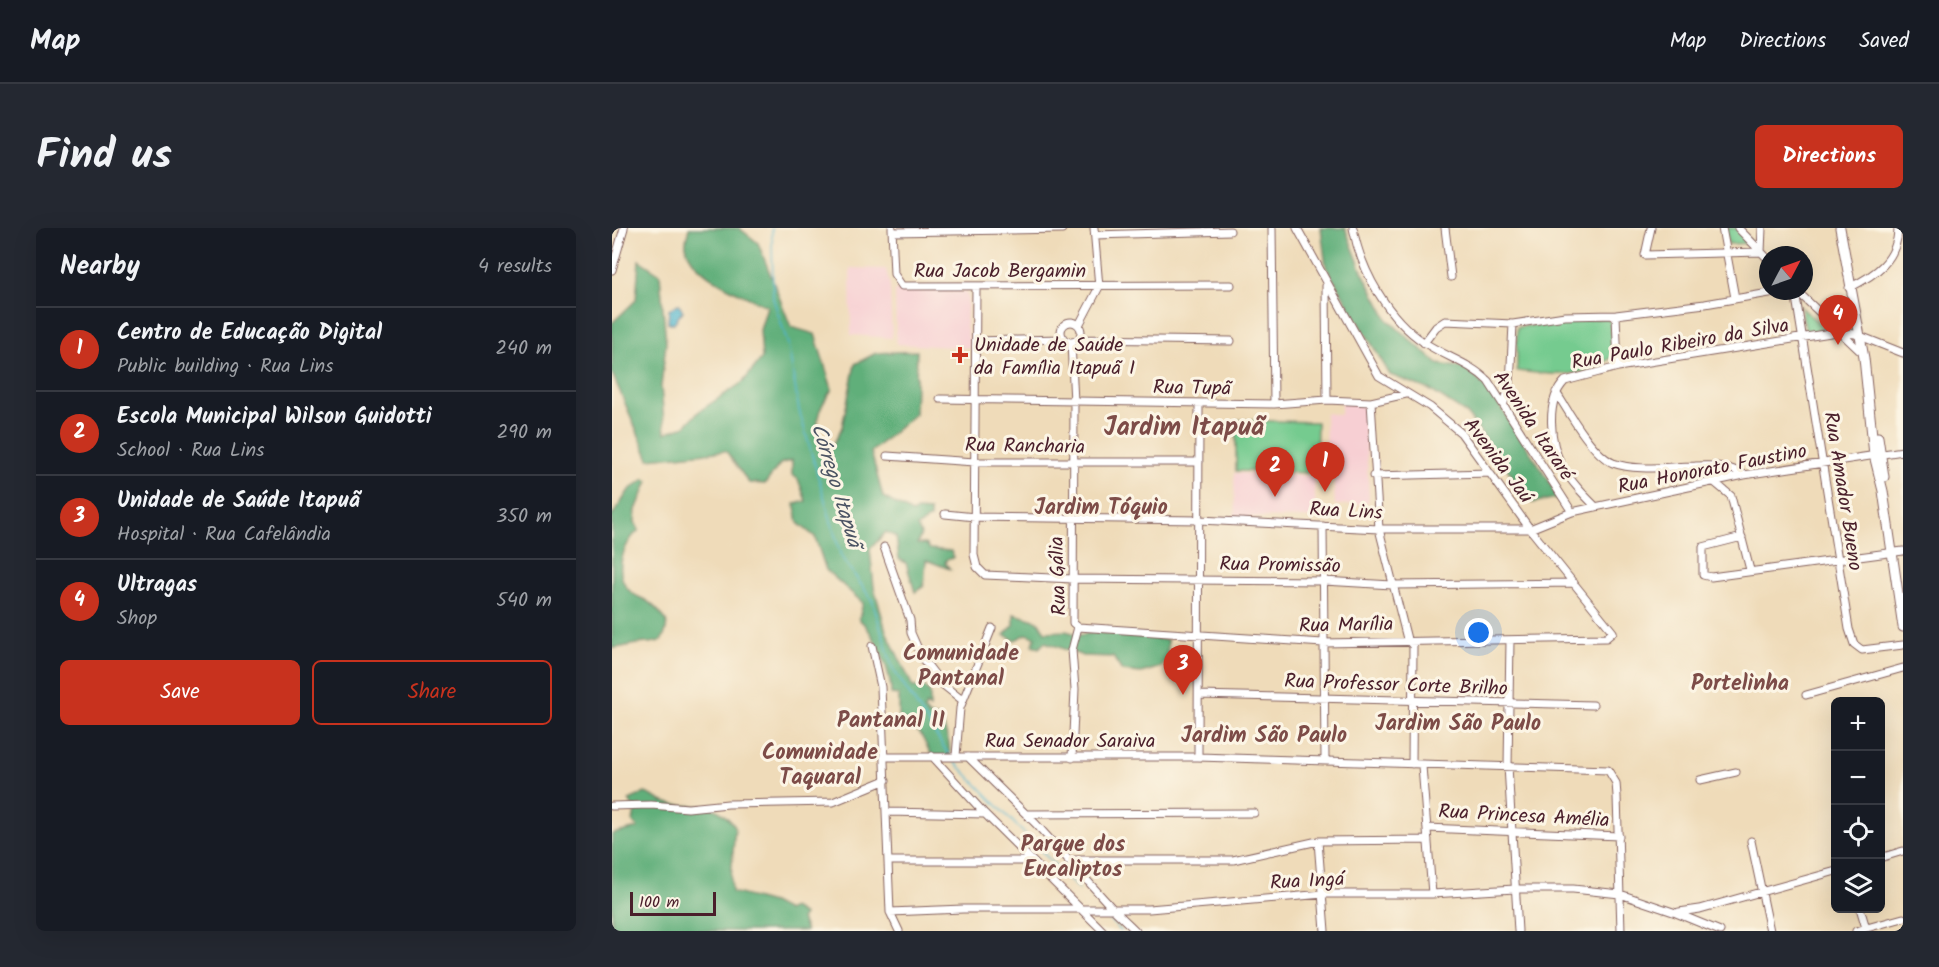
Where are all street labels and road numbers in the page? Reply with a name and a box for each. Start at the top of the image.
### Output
street label: Rua Jacob Bergamin [914,256,1086,288]
street label: Rua Paulo Ribeiro da Silva [1569,310,1792,380]
street label: Avenida Itararé [1484,364,1582,489]
street label: Rua Tupã [1153,372,1234,406]
street label: Rua Amador Bueno [1814,409,1870,573]
street label: Avenida Jaú [1454,411,1541,511]
street label: Rua Rancharia [965,430,1085,464]
street label: Rua Honorato Faustino [1615,436,1810,504]
street label: Rua Lins [1308,494,1384,530]
street label: Rua Gália [1042,536,1076,616]
street label: Rua Promissão [1219,549,1341,583]
street label: Rua Marília [1299,609,1393,643]
street label: Rua Professor Corte Brilho [1284,666,1508,706]
street label: Rua Senador Saraiva [985,726,1155,758]
street label: Rua Princesa Amélia [1438,797,1610,837]
street label: Rua Ingá [1269,864,1347,900]

